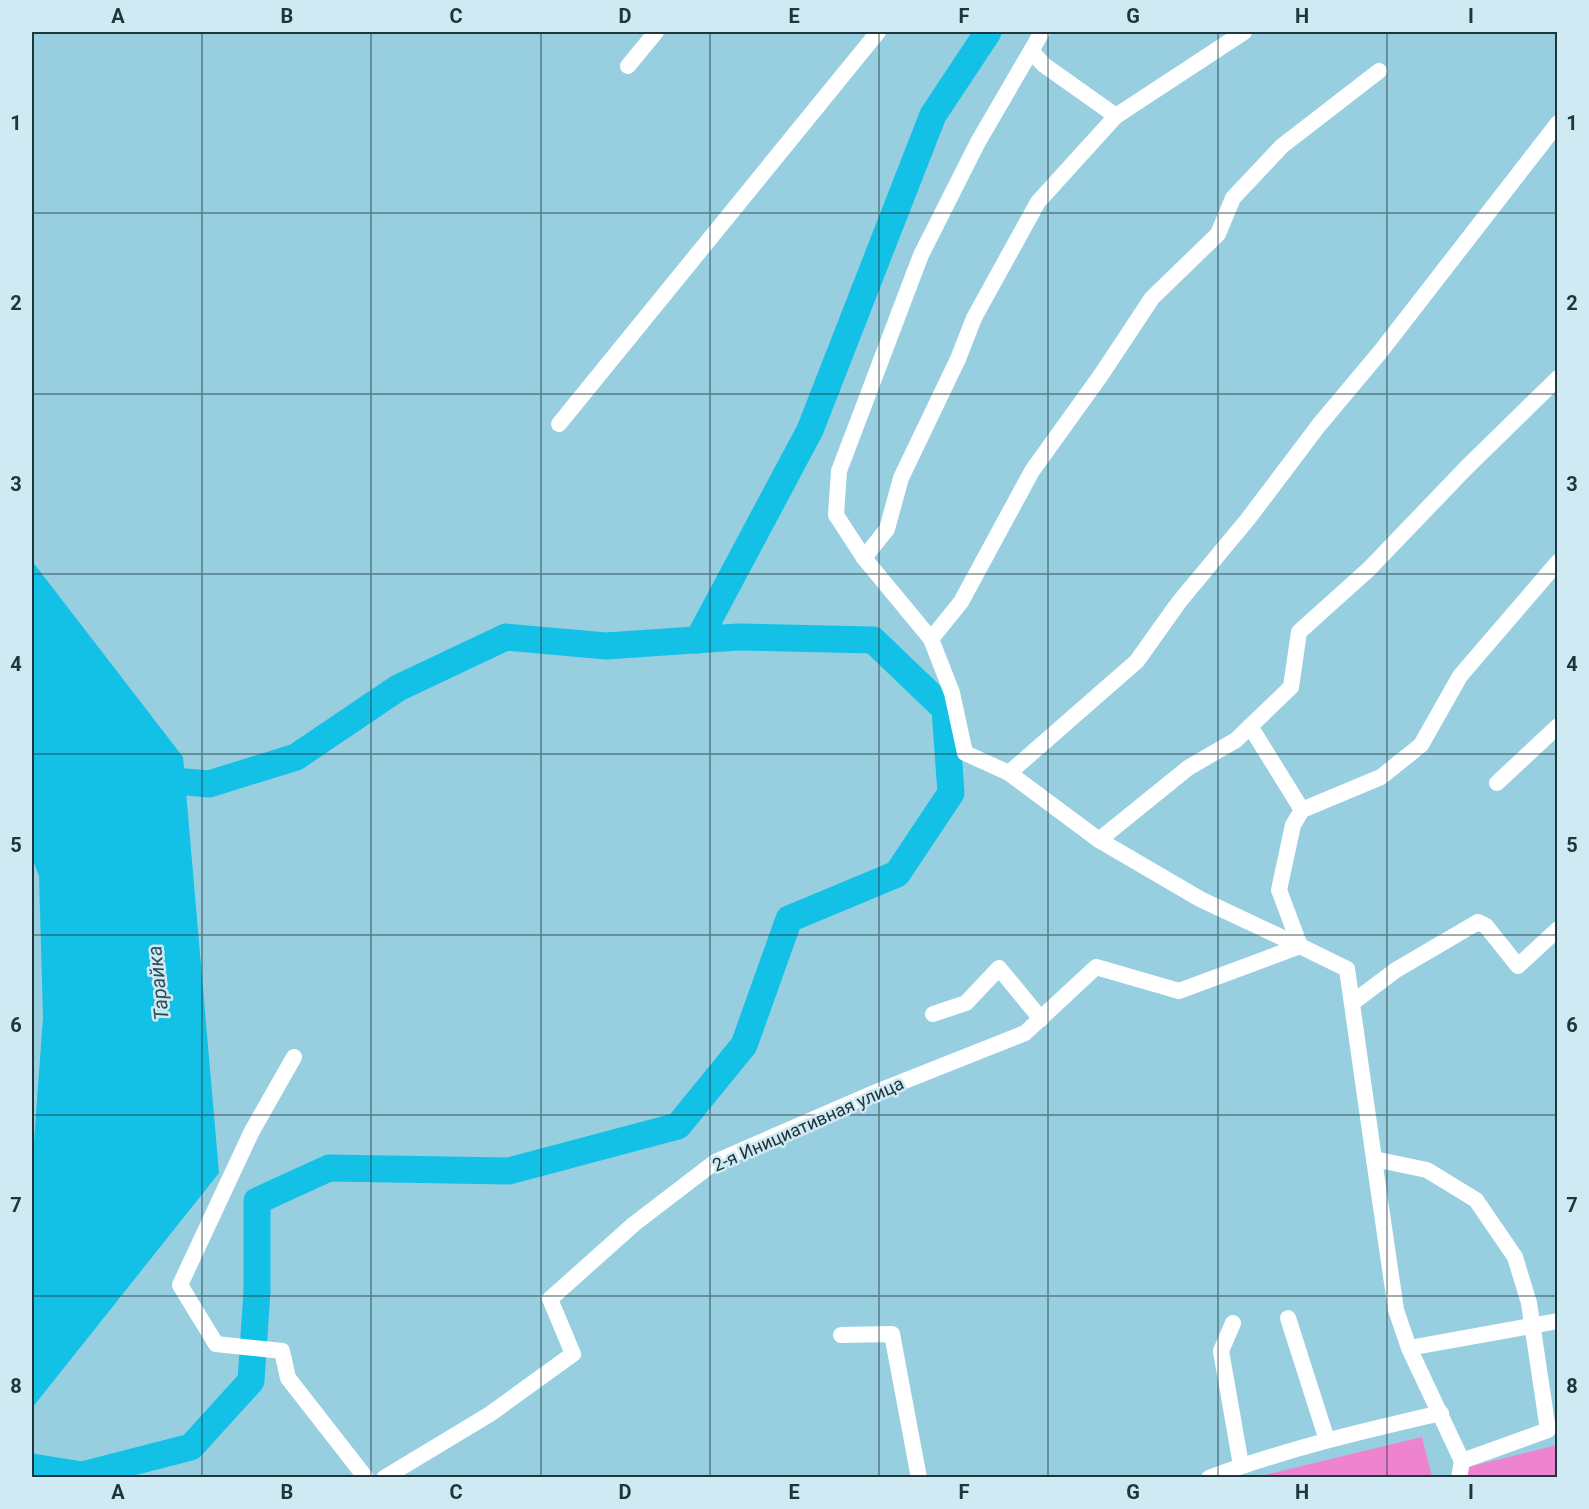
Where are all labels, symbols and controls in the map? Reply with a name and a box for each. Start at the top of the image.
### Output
text: A [111,4,125,28]
text: B [281,4,293,28]
text: C [449,4,463,28]
text: D [619,4,632,28]
text: E [788,4,800,28]
text: F [959,4,970,28]
text: G [1126,4,1140,28]
text: H [1295,4,1309,28]
text: I [1468,4,1474,28]
text: 1 [10,111,22,135]
text: 1 [1566,111,1578,135]
text: 2 [10,291,22,315]
text: 2 [1566,291,1578,315]
text: 3 [10,472,22,496]
text: 3 [1566,472,1578,496]
text: 4 [10,652,22,676]
text: 4 [1566,652,1578,676]
text: 5 [10,833,22,857]
text: 5 [1566,833,1578,857]
water label: Тарайка [142,945,174,1021]
text: 6 [10,1013,22,1037]
text: 6 [1566,1013,1578,1037]
street label: 2-я Инициативная улица [709,1072,907,1176]
text: 7 [10,1193,22,1217]
text: 7 [1566,1193,1578,1217]
text: 8 [10,1374,22,1398]
text: 8 [1566,1374,1578,1398]
text: A [111,1480,125,1504]
text: B [281,1480,293,1504]
text: C [449,1480,463,1504]
text: D [619,1480,632,1504]
text: E [788,1480,800,1504]
text: F [959,1480,970,1504]
text: G [1126,1480,1140,1504]
text: H [1295,1480,1309,1504]
text: I [1468,1480,1474,1504]

